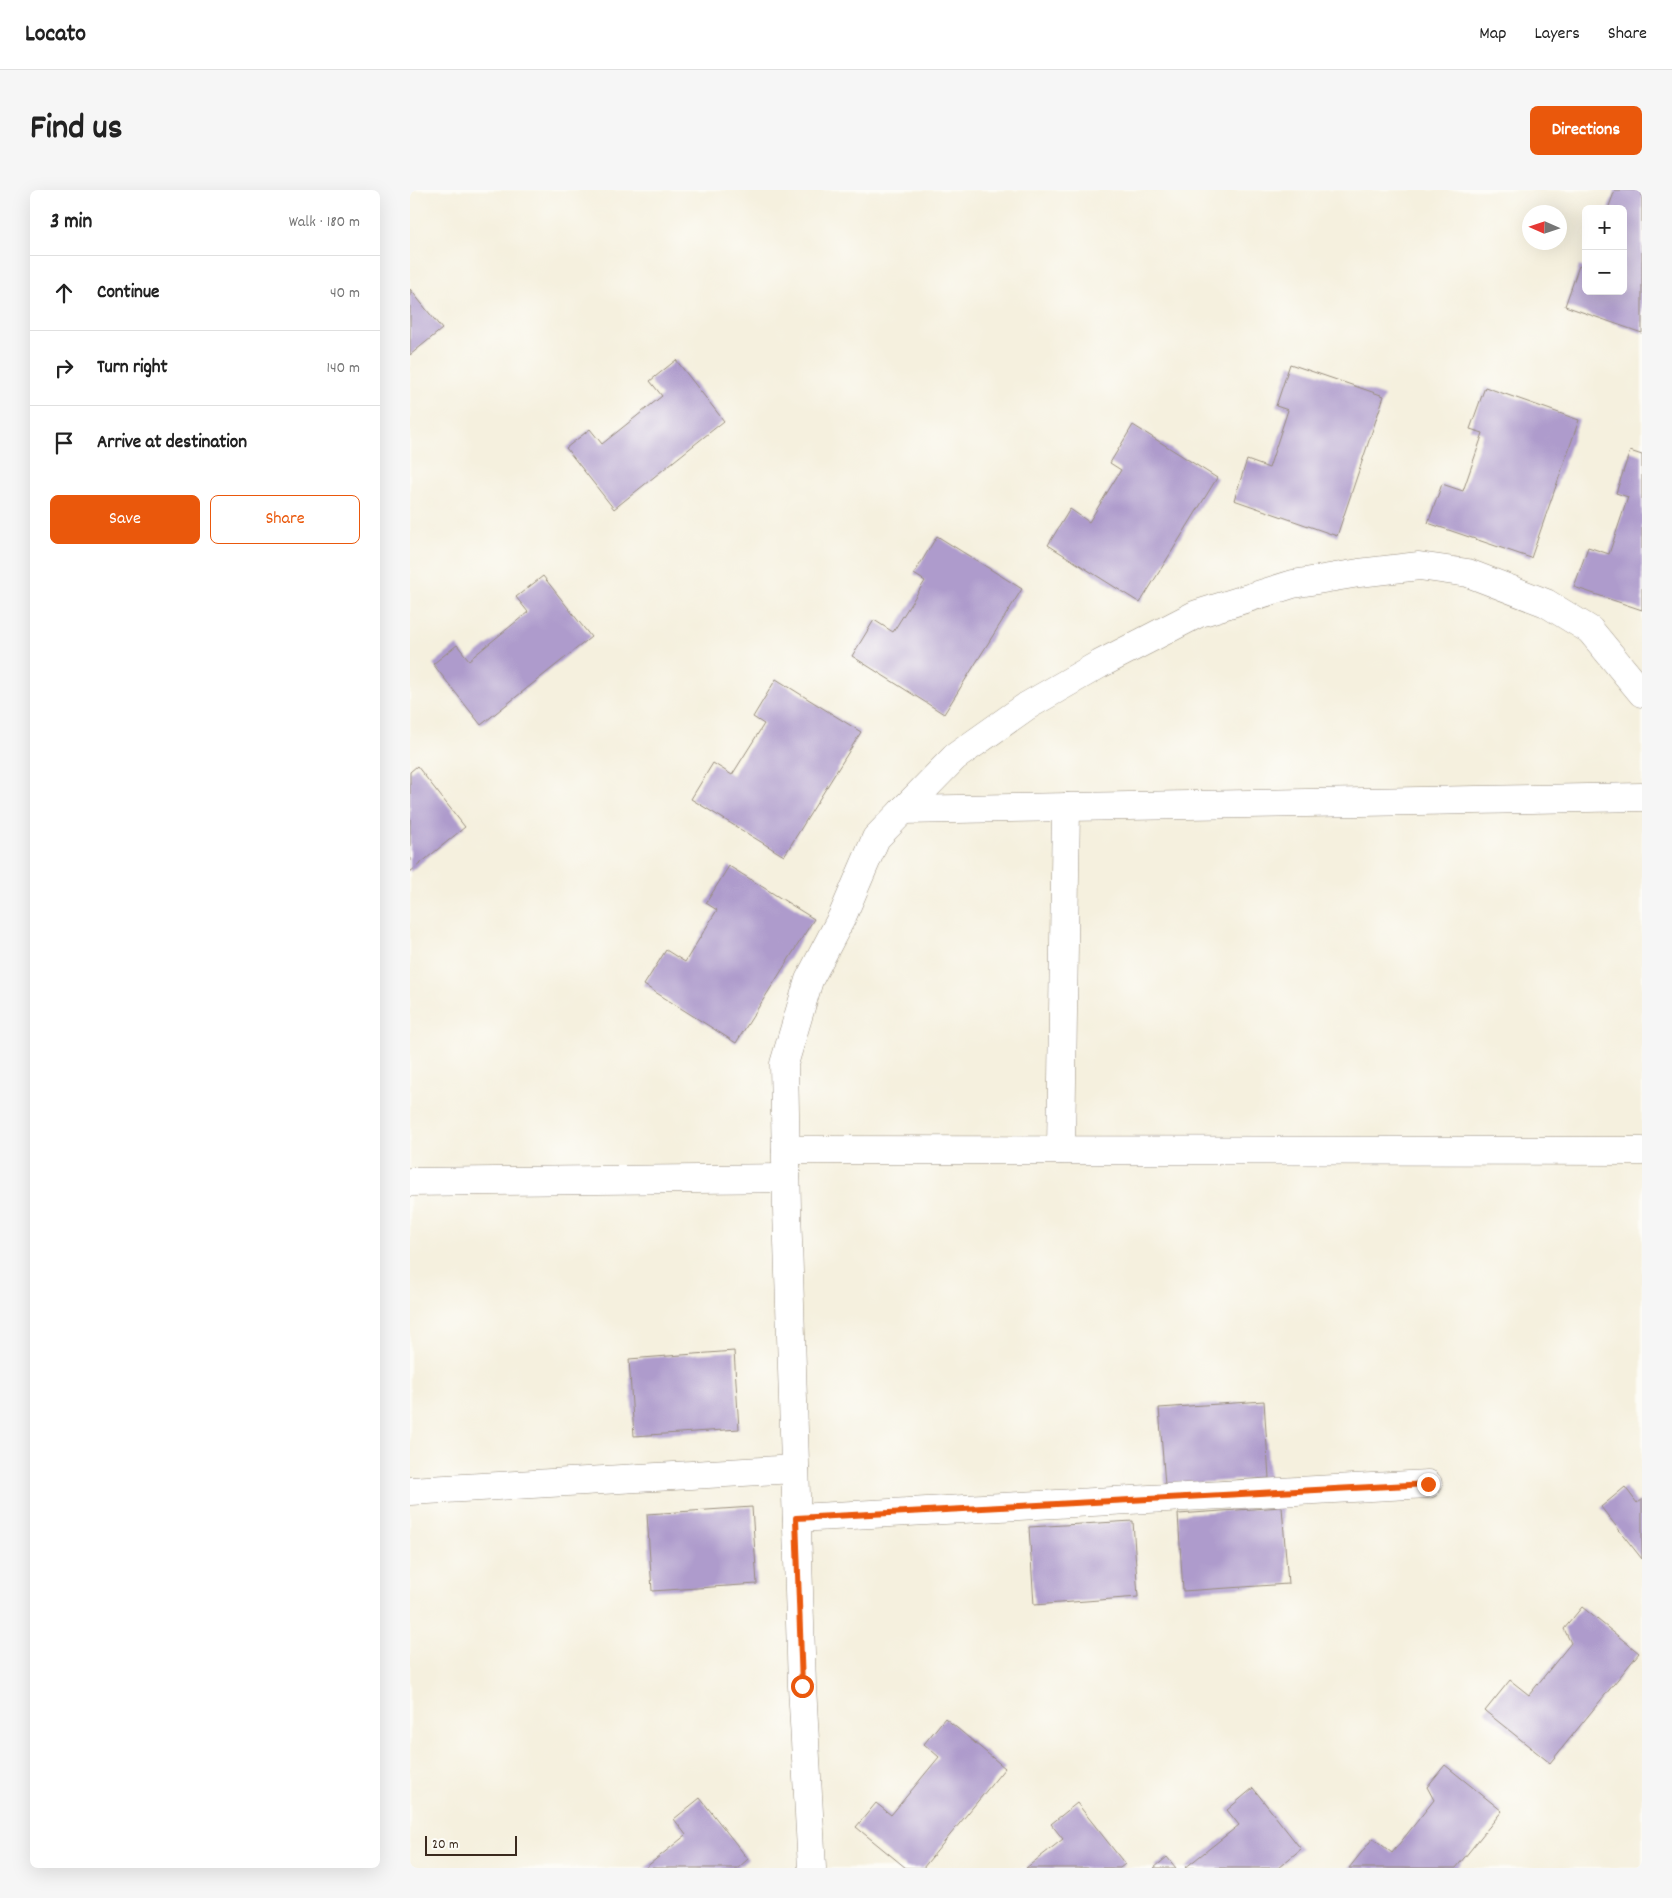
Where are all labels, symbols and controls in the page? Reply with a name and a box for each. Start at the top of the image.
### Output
text: Locato [25,18,86,52]
text: Map [1479,22,1506,47]
text: Layers [1534,22,1580,47]
text: Share [1608,22,1647,47]
text: Find us [30,105,122,155]
button: Directions [1530,106,1642,155]
north arrow [1522,205,1567,250]
map controls [1582,205,1627,295]
button: + [1582,205,1627,250]
text: 3 min [50,208,92,238]
text: Walk · 180 m [289,211,360,234]
button: − [1582,250,1627,295]
icon: ahead [50,279,78,307]
text: Continue [97,280,159,307]
text: 40 m [330,282,360,305]
icon: right [50,354,78,382]
text: Turn right [97,355,168,382]
text: 140 m [326,357,360,380]
icon: arrive [50,429,78,457]
text: Arrive at destination [97,430,247,457]
button: Save [50,495,200,544]
button: Share [210,495,360,544]
route end [1417,1473,1440,1496]
route start [791,1675,814,1698]
scale bar [425,1833,518,1856]
text: 20 m [432,1835,459,1855]

